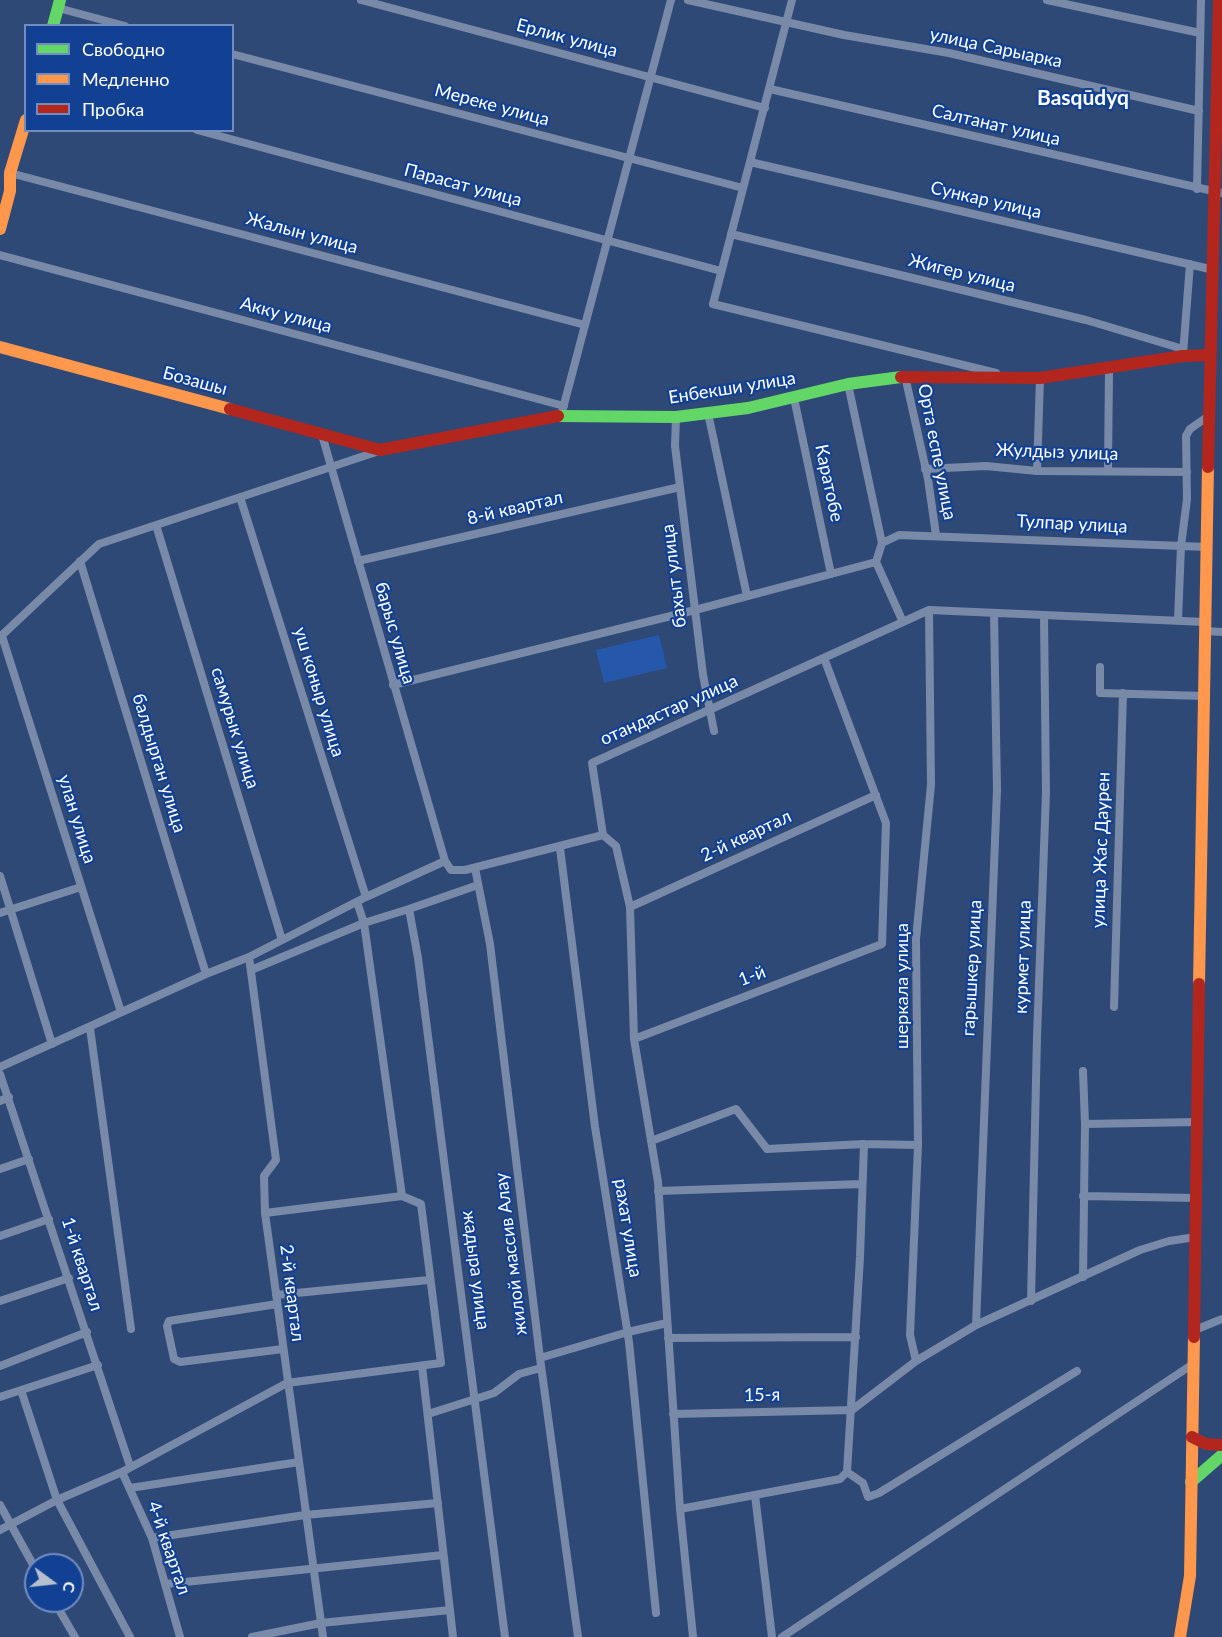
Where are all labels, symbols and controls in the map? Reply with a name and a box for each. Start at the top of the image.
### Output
street label: Ерлик улица [514,14,620,62]
street label: улица Сарыарка [928,23,1064,73]
legend [24,24,234,132]
text: Свободно [82,38,165,60]
text: Медленно [82,68,170,90]
street label: Мереке улица [432,79,552,131]
district label: Basqūdyq [1037,85,1129,111]
text: Пробка [82,98,144,120]
street label: Салтанат улица [930,100,1062,150]
street label: Парасат улица [402,159,524,211]
street label: Сункар улица [928,177,1044,223]
street label: Жалын улица [244,208,360,258]
street label: Жигер улица [906,249,1018,297]
street label: Акку улица [238,292,334,338]
street label: Бозашы [160,362,230,400]
street label: Енбекши улица [667,367,797,409]
street label: Орта еспе улица [913,382,961,522]
street label: Жулдыз улица [995,439,1119,465]
street label: Каратобе [810,442,848,524]
street label: 8-й квартал [465,486,565,530]
street label: Тулпар улица [1016,510,1128,538]
street label: бахыт улица [657,523,691,629]
street label: барыс улица [370,580,420,686]
street label: уш коныр улица [289,624,349,760]
street label: самурык улица [206,665,264,791]
street label: отандастар улица [597,670,741,750]
street label: балдырган улица [128,691,190,835]
street label: улан улица [53,772,101,866]
street label: улица Жас Даурен [1087,772,1115,928]
street label: 2-й квартал [697,806,795,866]
street label: гарышкер улица [958,899,986,1037]
street label: курмет улица [1010,900,1036,1014]
street label: шеркала улица [891,923,913,1049]
street label: 1-й [735,961,769,991]
street label: жилой массив Алау [490,1171,532,1337]
street label: рахат улица [610,1177,646,1279]
street label: жадыра улица [458,1209,494,1331]
street label: 1-й квартал [57,1214,107,1314]
street label: 2-й квартал [275,1243,309,1343]
street label: 15-я [744,1384,780,1406]
street label: 4-й квартал [143,1498,195,1598]
north arrow [24,1553,84,1613]
text: С [59,1580,80,1595]

